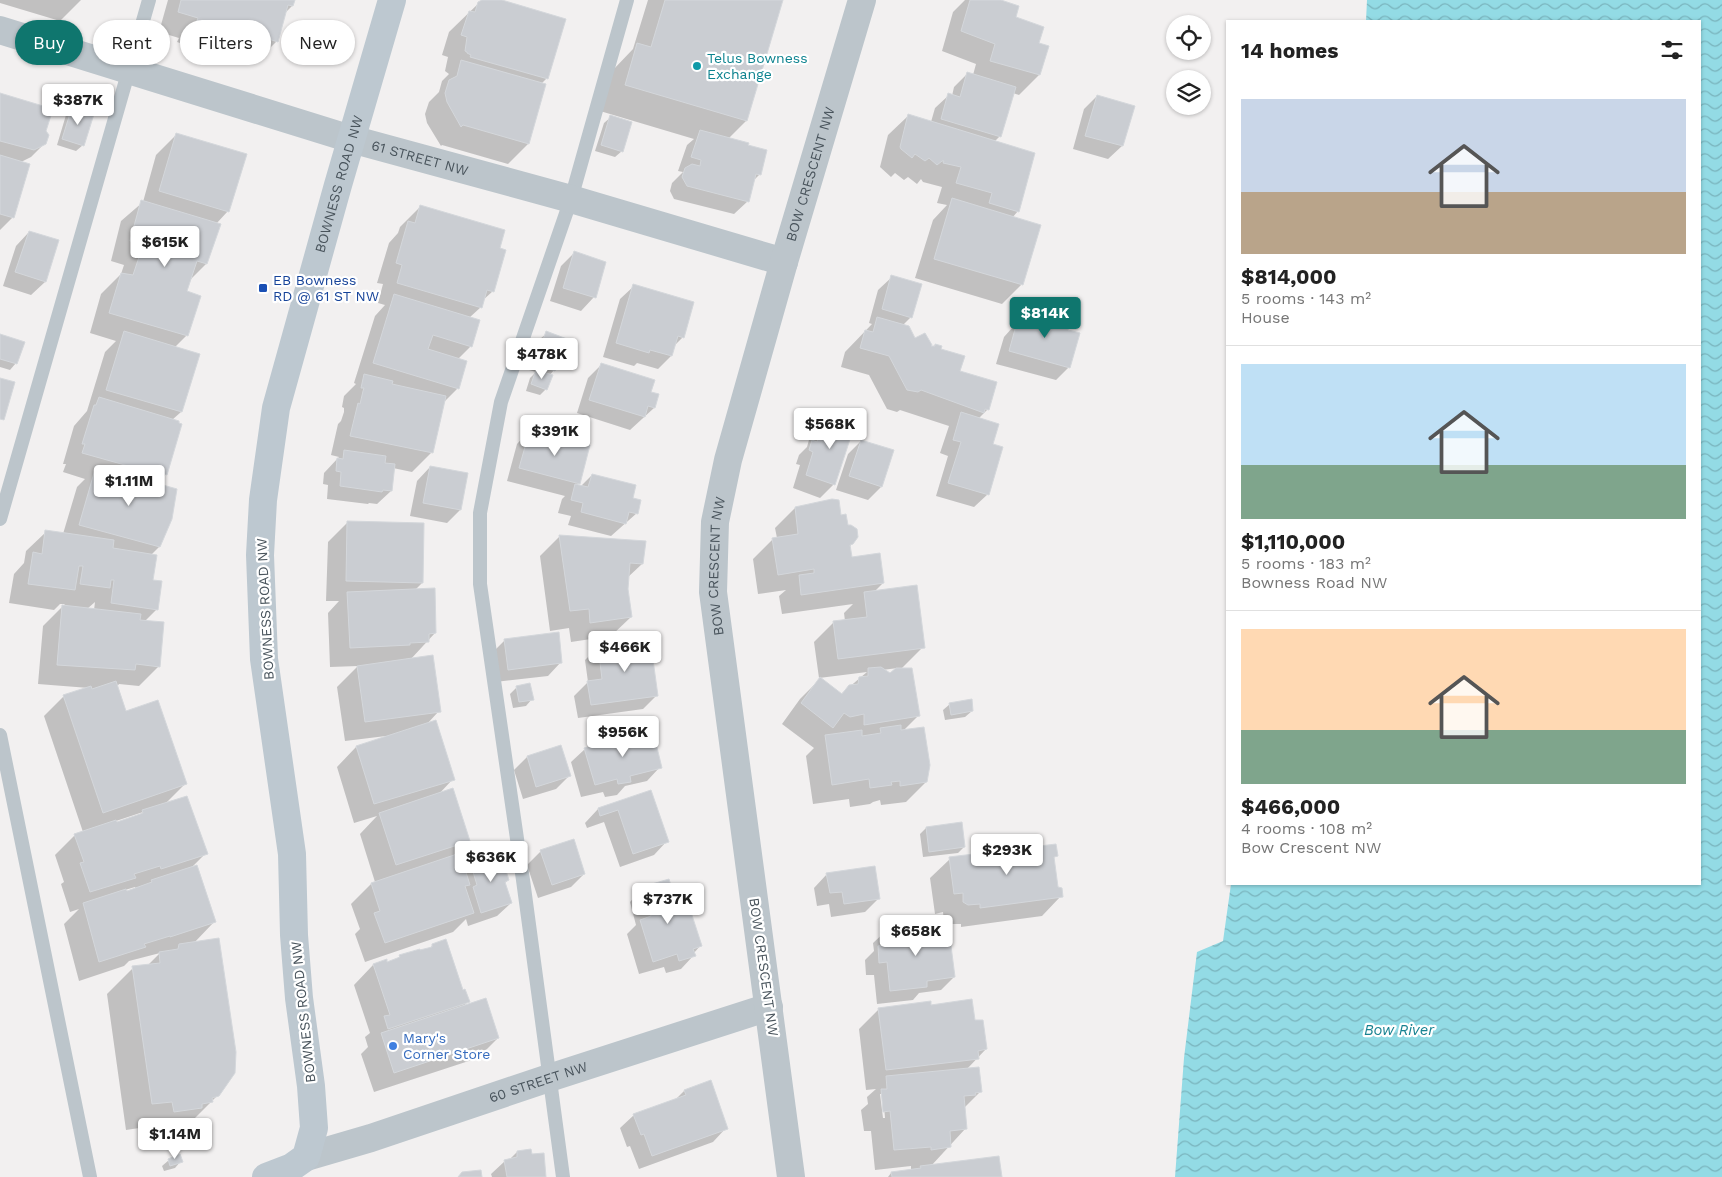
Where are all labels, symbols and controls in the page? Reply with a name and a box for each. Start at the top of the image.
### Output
map controls [1166,15,1211,115]
button: locate [1166,15,1211,60]
chip: Buy [15,20,83,65]
chip: Rent [93,20,170,65]
chip: Filters [180,20,271,65]
chip: New [281,20,355,65]
icon: filters [1658,36,1686,64]
text: 14 homes [1241,38,1338,63]
place label: Telus Bowness Exchange [707,50,808,82]
marker: Telus Bowness Exchange [691,60,703,72]
button: layers [1166,70,1211,115]
pin: $387K [43,84,113,126]
text: $387K [53,90,103,109]
street label: BOW CRESCENT NW [783,105,838,243]
street label: BOWNESS ROAD NW [312,113,366,255]
icon: home [1419,131,1509,221]
street label: 61 STREET NW [370,137,470,179]
pin: $615K [130,226,200,268]
text: $615K [141,232,189,251]
text: $814,000 [1241,264,1337,289]
place label: EB Bowness RD @ 61 ST NW [273,272,379,304]
marker: EB Bowness RD @ 61 ST NW [257,282,269,294]
text: 5 rooms · 143 m² [1241,289,1371,308]
pin: $814K [1010,296,1080,339]
text: $814K [1021,303,1069,322]
text: House [1241,308,1290,327]
pin: $478K [507,338,577,380]
text: $478K [517,344,567,363]
icon: home [1419,397,1509,487]
pin: $568K [795,408,865,450]
pin: $391K [520,414,590,457]
text: $568K [805,414,855,433]
text: $391K [531,421,579,440]
pin: $1.11M [88,464,170,507]
text: $1.11M [105,471,153,490]
street label: BOW CRESCENT NW [705,495,728,637]
text: $1,110,000 [1241,529,1345,554]
street label: BOWNESS ROAD NW [253,538,277,680]
text: 5 rooms · 183 m² [1241,554,1371,573]
text: Bowness Road NW [1241,573,1387,592]
pin: $466K [590,630,660,673]
text: $466K [599,637,651,656]
icon: home [1419,662,1509,752]
pin: $956K [588,716,658,758]
text: $956K [598,722,648,741]
text: $466,000 [1241,794,1340,819]
text: 4 rooms · 108 m² [1241,819,1372,838]
pin: $293K [972,834,1042,876]
text: Bow Crescent NW [1241,838,1381,857]
pin: $636K [456,840,526,883]
text: $293K [982,840,1032,859]
text: $636K [466,847,516,866]
pin: $737K [633,882,703,925]
text: $737K [643,889,693,908]
street label: BOW CRESCENT NW [746,897,782,1037]
pin: $658K [881,914,951,957]
text: $658K [891,921,941,940]
street label: BOWNESS ROAD NW [288,940,318,1084]
water label: Bow River [1364,1021,1435,1039]
place label: Mary's Corner Store [403,1030,490,1062]
marker: Mary's Corner Store [387,1040,399,1052]
street label: 60 STREET NW [487,1058,589,1106]
pin: $1.14M [134,1118,216,1160]
text: $1.14M [149,1124,201,1143]

